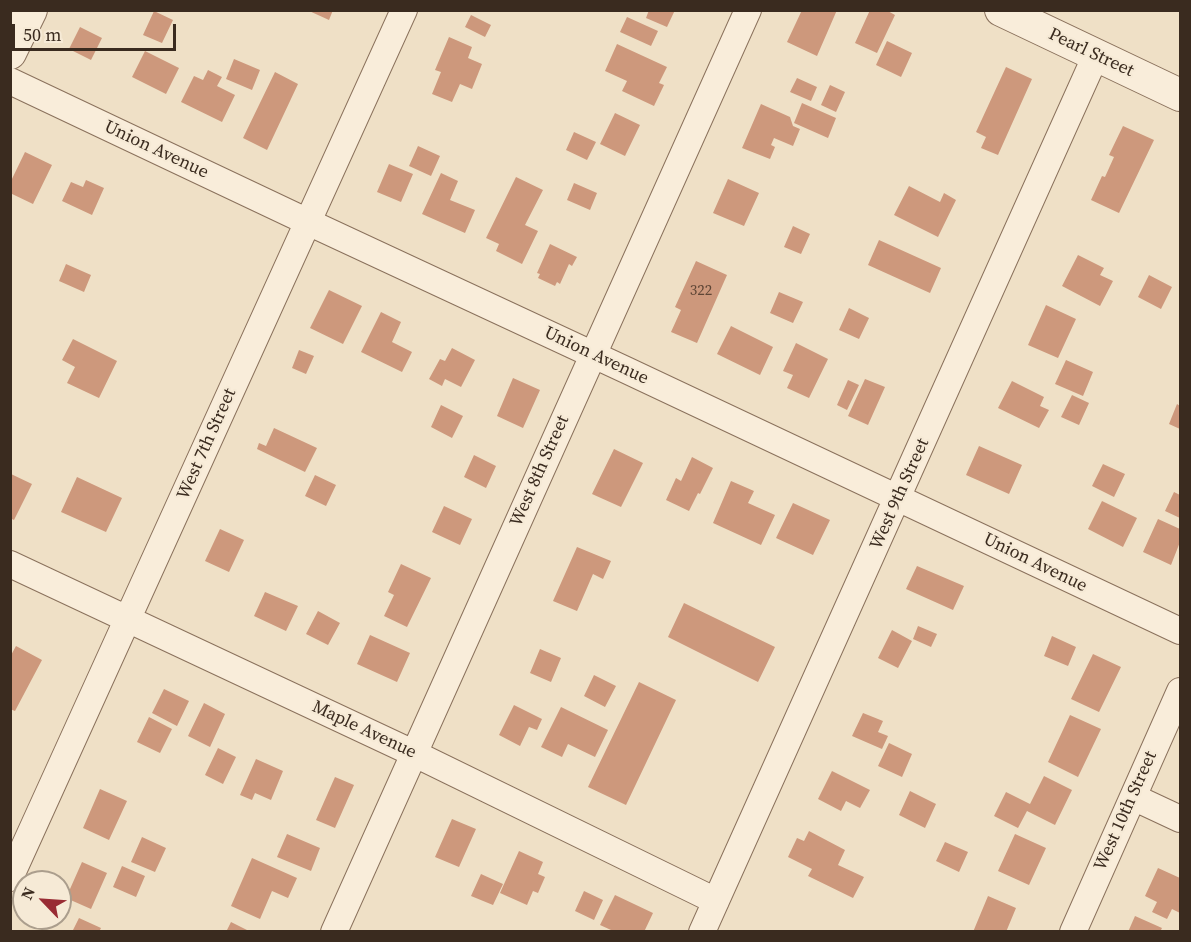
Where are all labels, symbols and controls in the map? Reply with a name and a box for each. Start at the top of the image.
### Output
scale bar [15,12,178,50]
text: 50 m [23,22,61,47]
street label: Pearl Street [1045,24,1137,82]
street label: Union Avenue [100,116,212,184]
house number: 322 [690,282,712,300]
street label: Union Avenue [540,322,652,390]
street label: West 7th Street [173,385,241,503]
street label: West 8th Street [506,412,574,530]
street label: West 9th Street [866,435,934,553]
street label: Union Avenue [980,529,1090,597]
street label: Maple Avenue [308,696,420,764]
street label: West 10th Street [1090,748,1162,874]
north arrow [12,870,72,930]
text: N [15,883,40,903]

